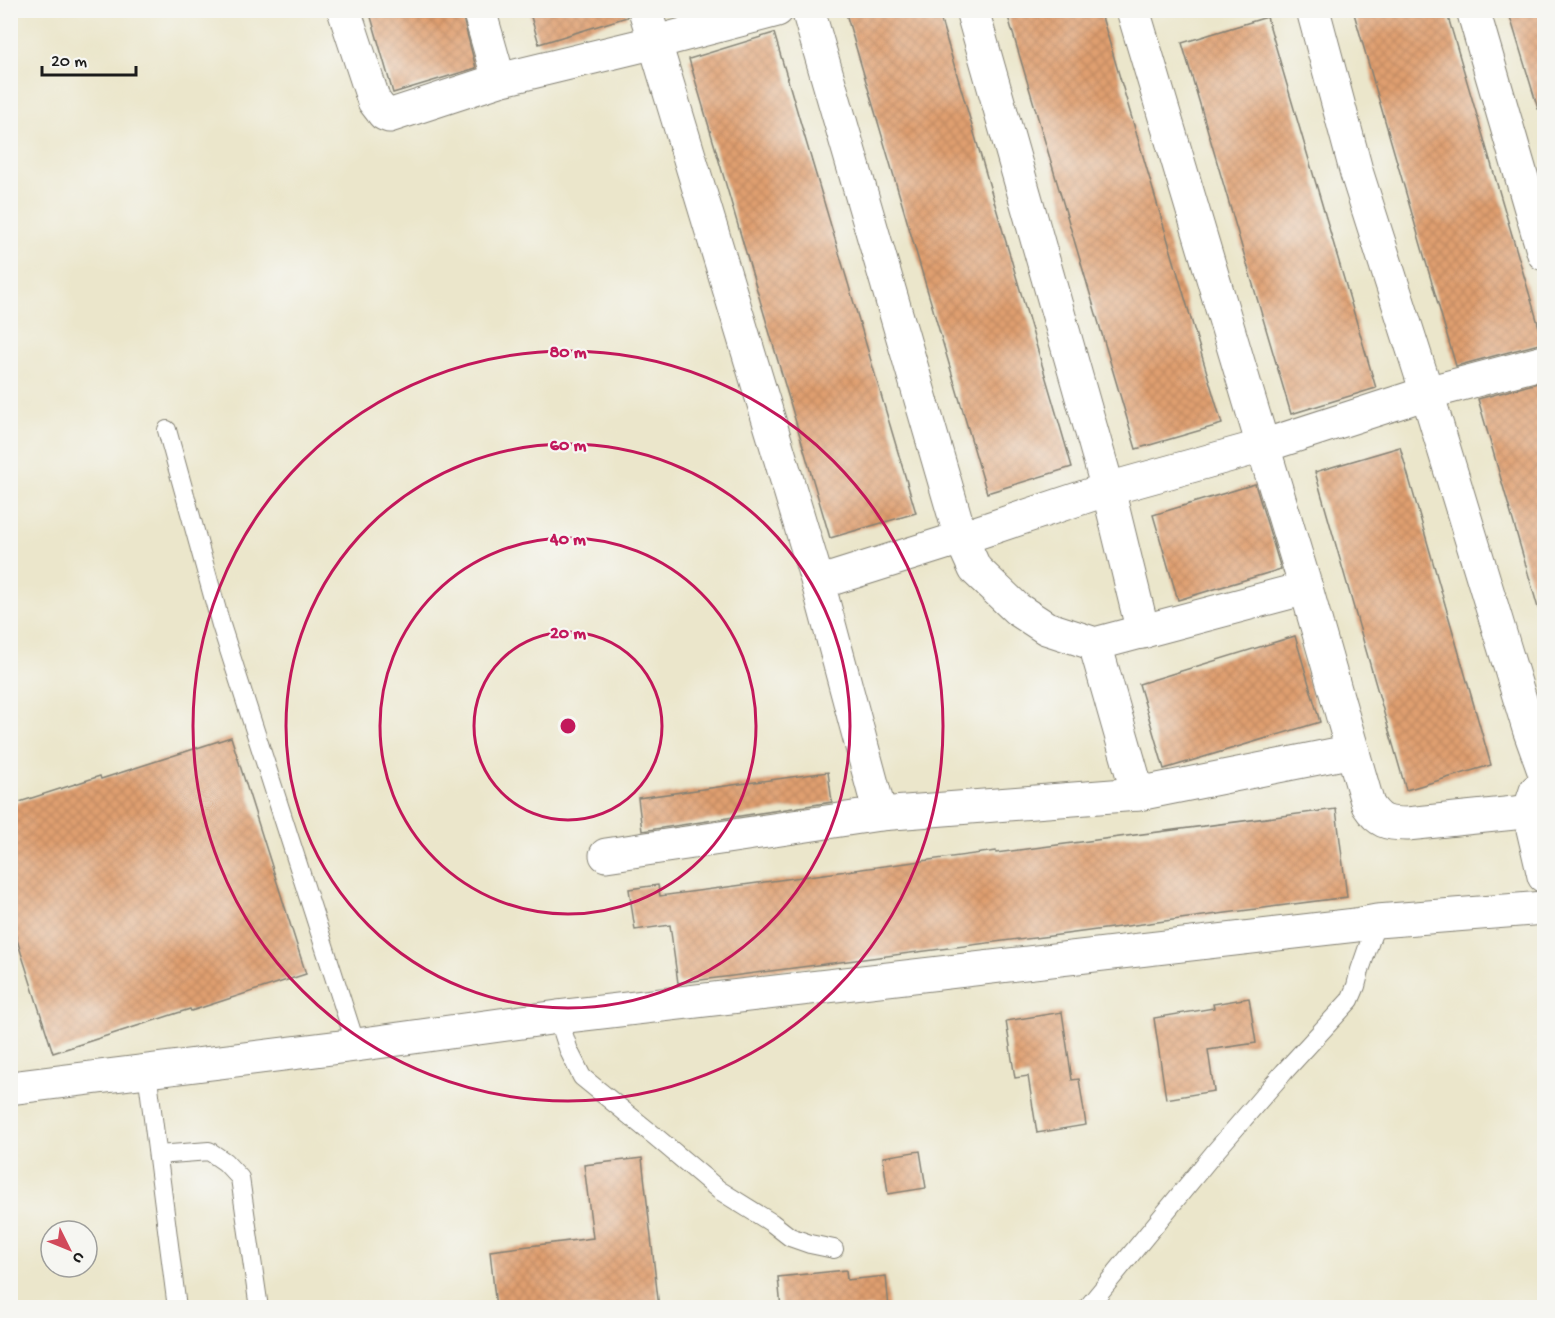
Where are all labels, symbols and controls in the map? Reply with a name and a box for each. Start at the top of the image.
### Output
scale bar [42,39,136,77]
text: 20 m [51,52,87,73]
text: 80 m [549,343,587,364]
text: 60 m [550,436,586,457]
text: 40 m [549,530,586,551]
text: 20 m [550,624,586,645]
centre of rings [558,716,578,736]
north arrow [39,1219,99,1279]
text: U [67,1247,88,1267]

